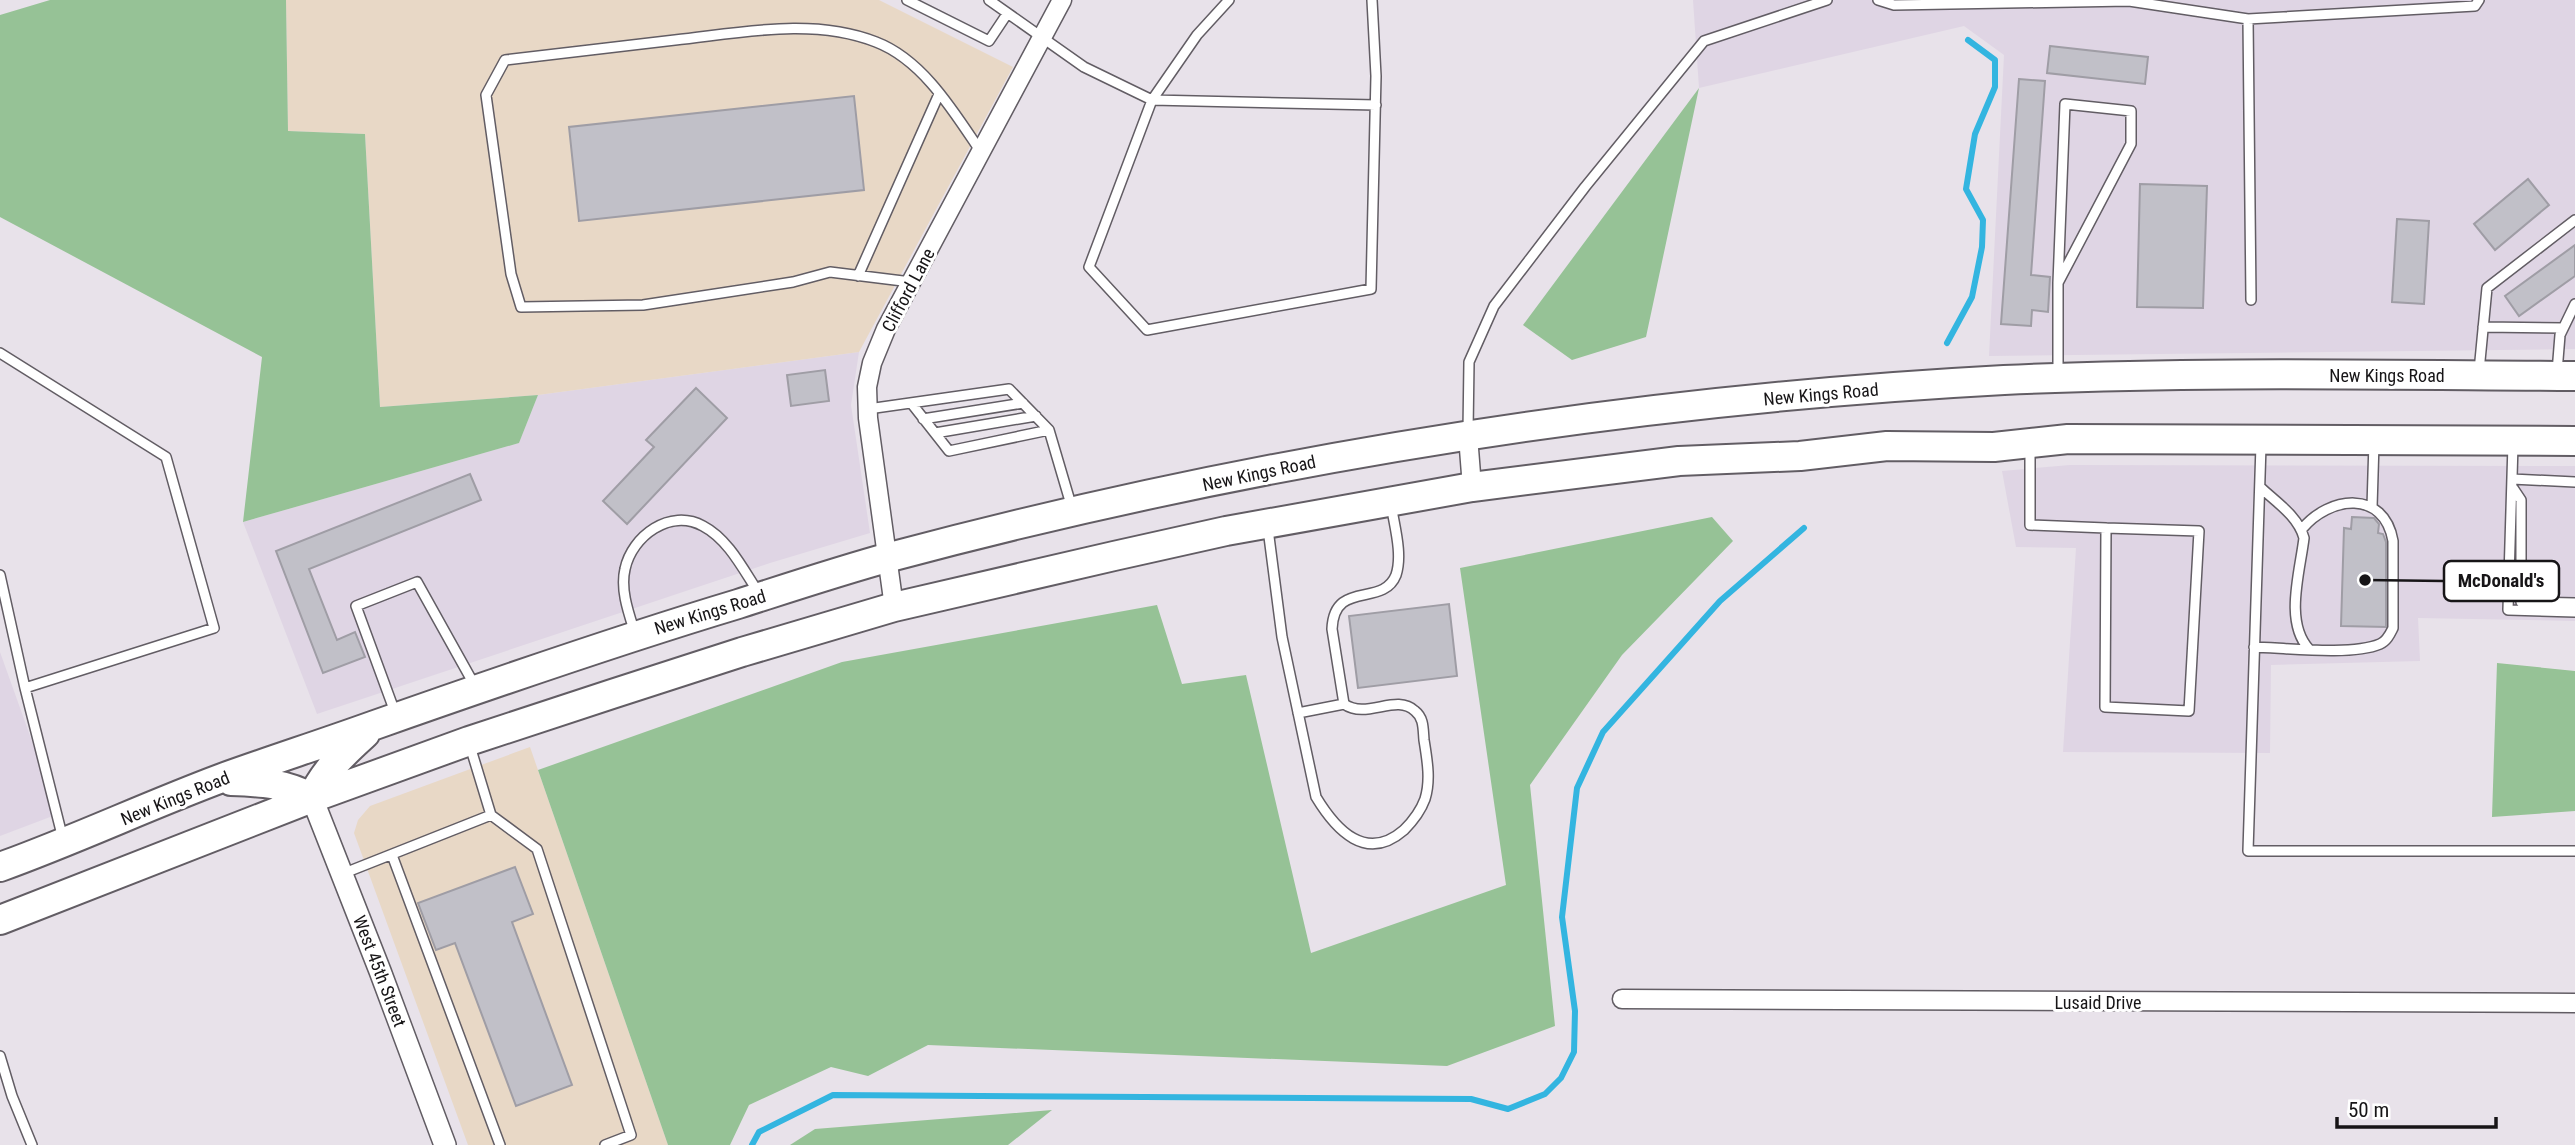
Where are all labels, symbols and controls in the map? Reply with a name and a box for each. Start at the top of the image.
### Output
street label: Clifford Lane [877,245,939,335]
street label: New Kings Road [2329,365,2445,386]
street label: New Kings Road [1763,379,1879,409]
street label: New Kings Road [1200,451,1318,495]
callout: McDonald's [2444,561,2559,601]
text: McDonald's [2458,569,2544,592]
street label: New Kings Road [652,585,768,639]
street label: New Kings Road [118,767,232,829]
street label: West 45th Street [349,912,411,1030]
street label: Lusaid Drive [2055,992,2141,1013]
scale bar [2337,1086,2496,1130]
text: 50 m [2348,1098,2389,1122]

